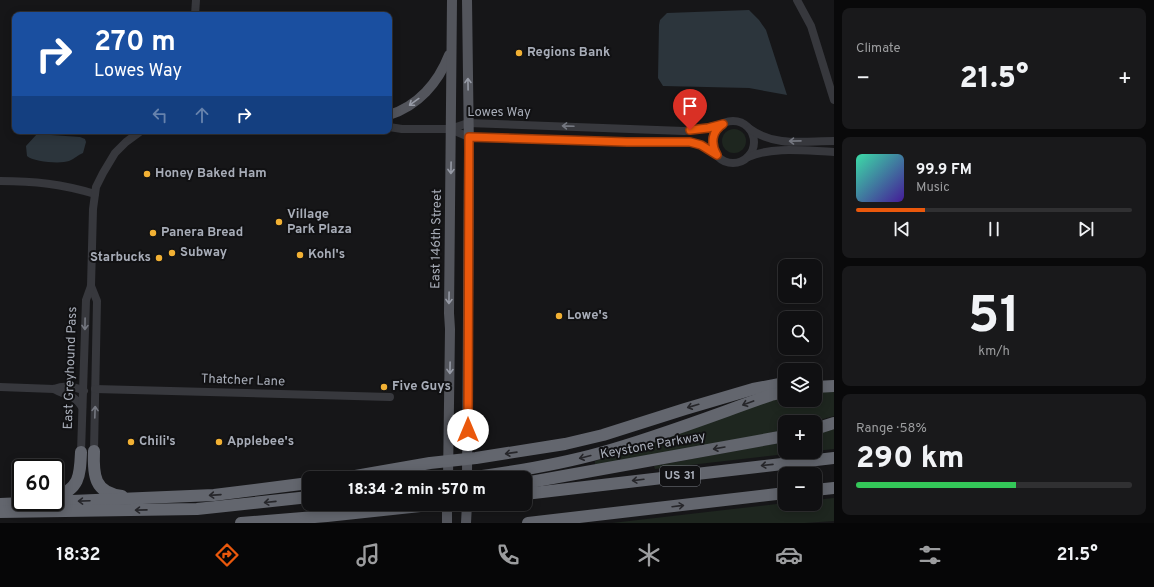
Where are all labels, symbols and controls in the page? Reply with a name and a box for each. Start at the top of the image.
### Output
text: 270 m [94,25,176,61]
icon: right [28,28,80,80]
text: Climate [856,41,901,57]
place label: Regions Bank [527,45,610,61]
marker: Regions Bank [514,48,524,58]
text: Lowes Way [94,60,182,83]
text: 21.5° [959,61,1029,98]
text: − [856,66,870,93]
text: + [1118,66,1132,93]
one-way arrow [464,78,472,91]
pin [673,89,707,130]
icon: arrive [679,95,701,117]
one-way arrow [409,98,420,106]
icon: left [149,104,171,126]
icon: ahead [191,104,213,126]
icon: right [233,104,255,126]
street label: Lowes Way [467,105,531,121]
one-way arrow [562,123,575,130]
one-way arrow [789,137,802,145]
one-way arrow [447,161,455,174]
text: 99.9 FM [916,161,972,180]
place label: Honey Baked Ham [155,166,267,182]
marker: Honey Baked Ham [142,169,152,179]
text: Music [916,180,950,196]
street label: East 146th Street [428,189,446,289]
place label: Village Park Plaza [287,207,352,238]
marker: Village Park Plaza [274,217,284,227]
icon: previous [891,218,913,240]
icon: pause [983,218,1005,240]
icon: next [1075,218,1097,240]
place label: Panera Bread [161,225,243,241]
marker: Panera Bread [148,228,158,238]
place label: Subway [180,245,228,261]
place label: Kohl's [308,247,345,263]
marker: Subway [167,248,177,258]
place label: Starbucks [90,250,151,266]
marker: Kohl's [295,250,305,260]
marker: Starbucks [154,253,164,263]
map controls [778,259,822,511]
button: sound [778,259,822,303]
text: 51 [968,285,1020,351]
one-way arrow [445,291,453,304]
street label: East Greyhound Pass [61,306,81,430]
place label: Lowe's [567,308,608,324]
marker: Lowe's [554,311,564,321]
button: search [778,311,822,355]
one-way arrow [81,317,89,330]
text: km/h [978,344,1010,360]
one-way arrow [446,361,454,374]
button: layers [778,363,822,407]
street label: Thatcher Lane [201,372,285,390]
place label: Five Guys [392,379,451,395]
marker: Five Guys [379,382,389,392]
one-way arrow [742,400,754,408]
one-way arrow [687,403,700,411]
one-way arrow [91,406,98,419]
position arrow [447,409,489,451]
button: + [778,415,822,459]
text: Range · 58% [856,421,927,437]
street label: Keystone Parkway [599,429,707,463]
place label: Chili's [139,434,176,450]
place label: Applebee's [227,434,294,450]
marker: Chili's [126,437,136,447]
marker: Applebee's [214,437,224,447]
text: 290 km [856,441,964,478]
one-way arrow [713,445,726,453]
one-way arrow [505,449,518,457]
one-way arrow [578,454,591,461]
speed limit sign: 60 [12,459,64,511]
one-way arrow [761,461,774,469]
road number: US 31 [660,466,700,486]
button: − [778,467,822,511]
one-way arrow [632,477,645,484]
text: 18:34 · 2 min · 570 m [348,481,486,500]
one-way arrow [209,491,222,498]
one-way arrow [78,497,91,505]
one-way arrow [264,498,277,506]
one-way arrow [671,502,684,509]
one-way arrow [135,506,148,514]
icon: directions [213,541,241,569]
icon: music [354,541,382,569]
icon: phone [494,541,522,569]
icon: climate [635,541,663,569]
icon: car [775,541,803,569]
icon: filters [916,541,944,569]
text: 18:32 [56,544,101,567]
text: 21.5° [1057,544,1098,567]

